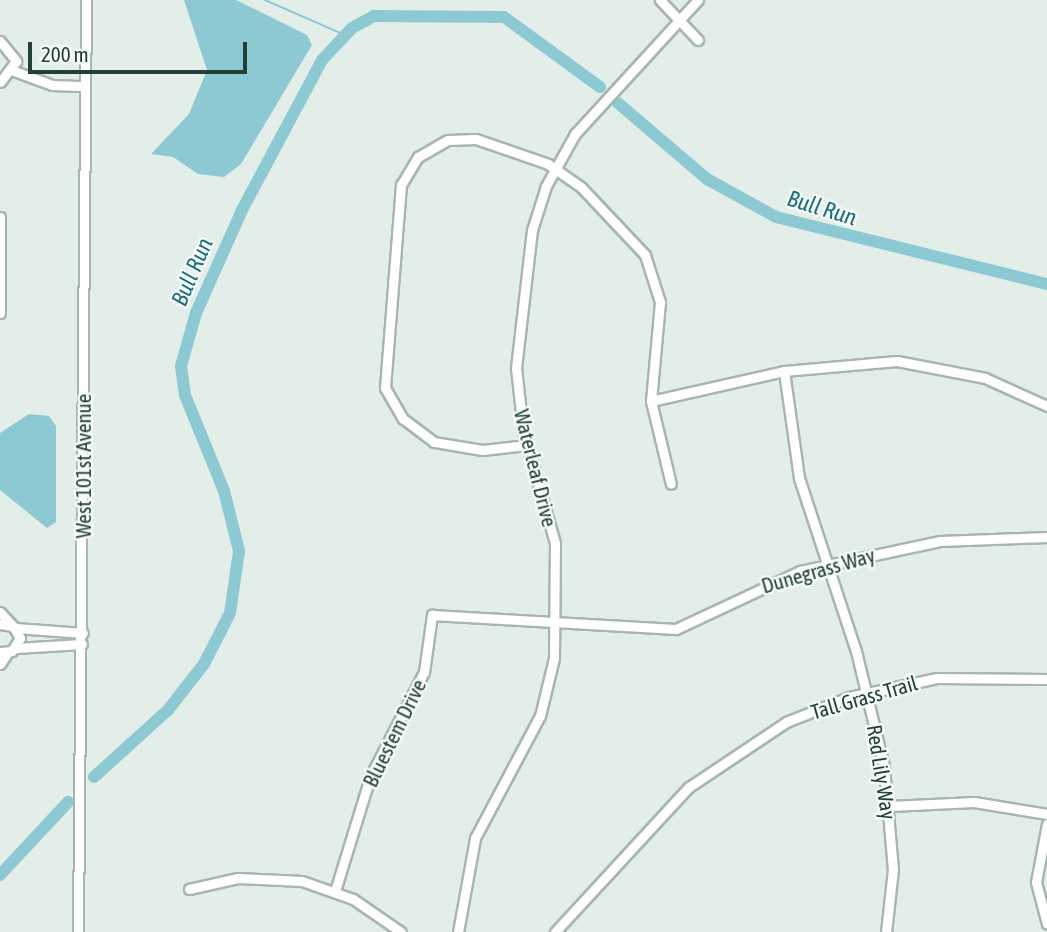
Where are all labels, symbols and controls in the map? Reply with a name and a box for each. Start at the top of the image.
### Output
scale bar [32,28,250,72]
text: 200 m [41,42,89,66]
water label: Bull Run [784,184,860,232]
water label: Bull Run [165,234,219,310]
street label: West 101st Avenue [70,394,96,538]
street label: Waterleaf Drive [509,407,563,529]
street label: Dunegrass Way [758,542,878,598]
street label: Tall Grass Trail [808,670,920,724]
street label: Bluestem Drive [357,675,431,791]
street label: Red Lily Way [862,723,902,821]

